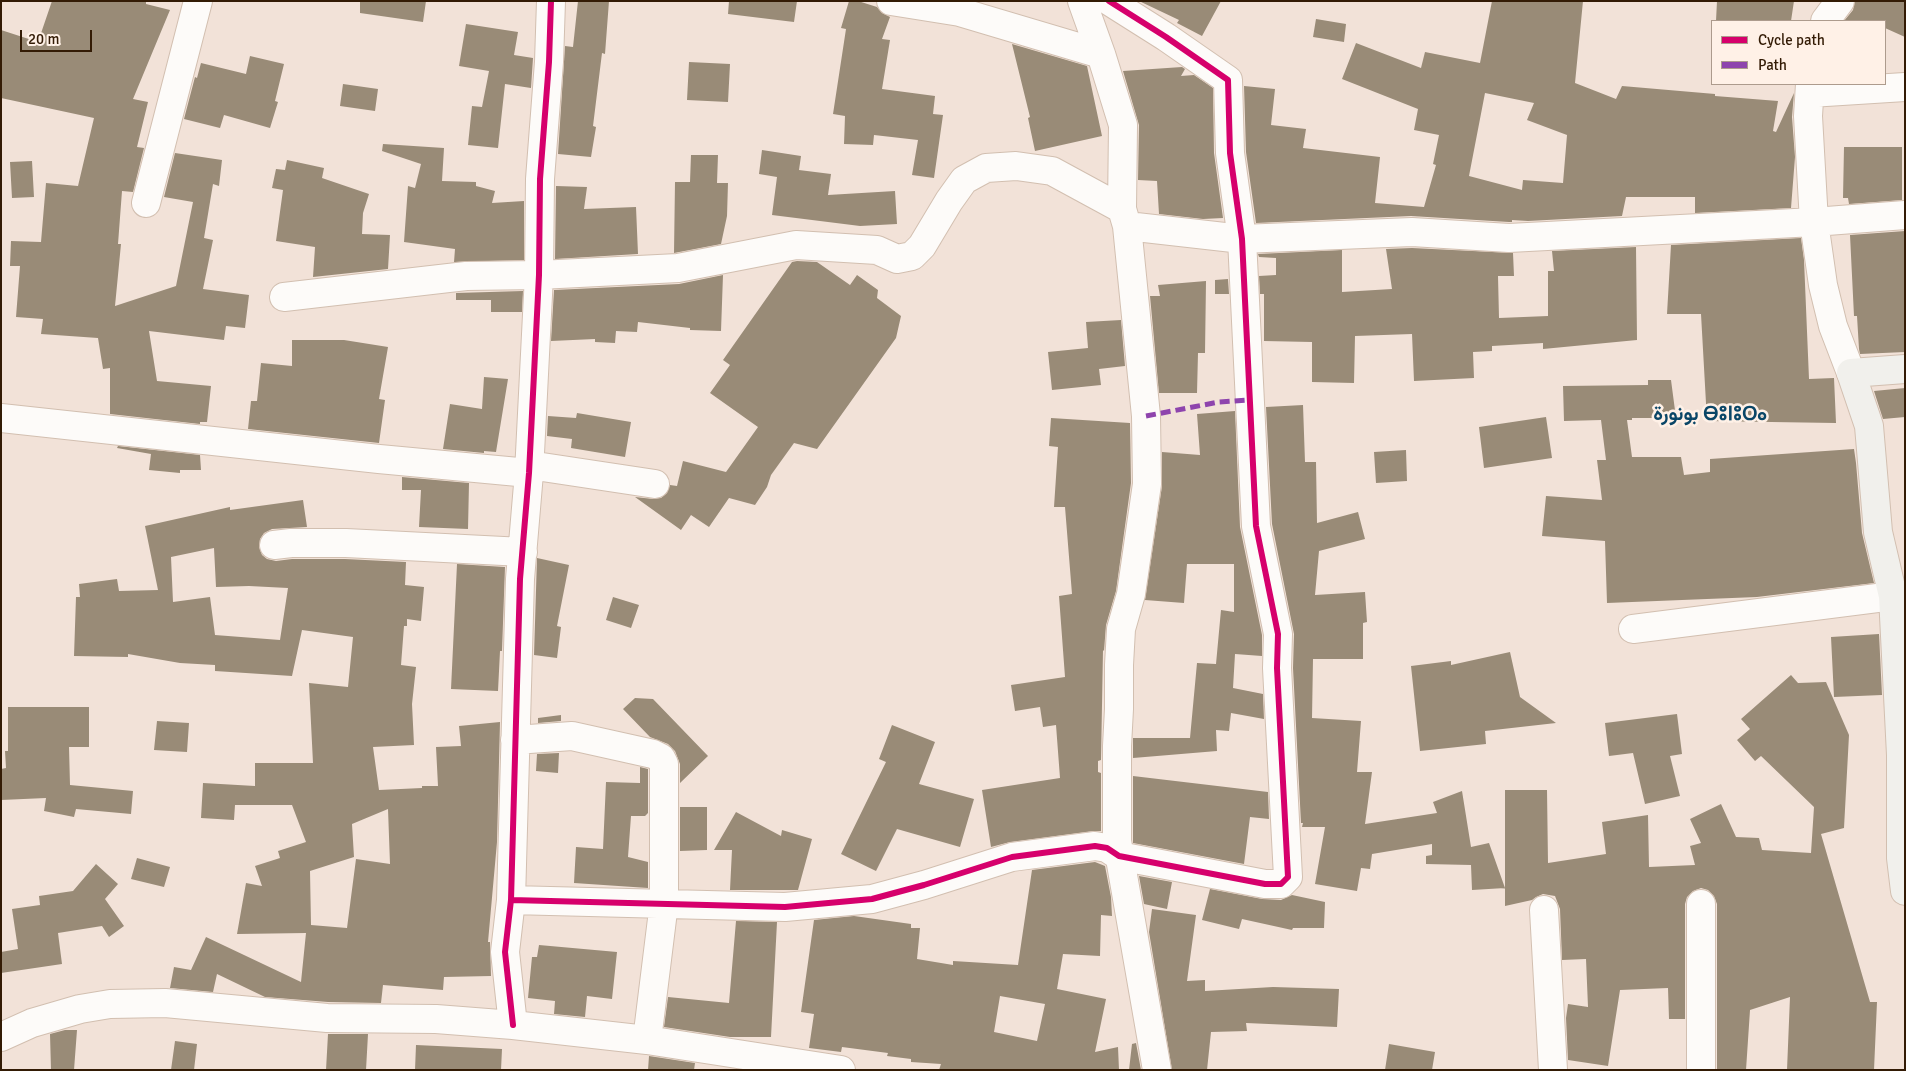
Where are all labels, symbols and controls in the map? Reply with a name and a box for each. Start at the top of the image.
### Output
scale bar [22,20,95,52]
legend [1711,20,1886,85]
text: 20 m [28,30,59,48]
text: Cycle path [1758,31,1825,49]
text: Path [1758,56,1787,74]
district label: بونورة ⴱⵓⵏⵓⵔⴰ [1653,403,1767,427]

